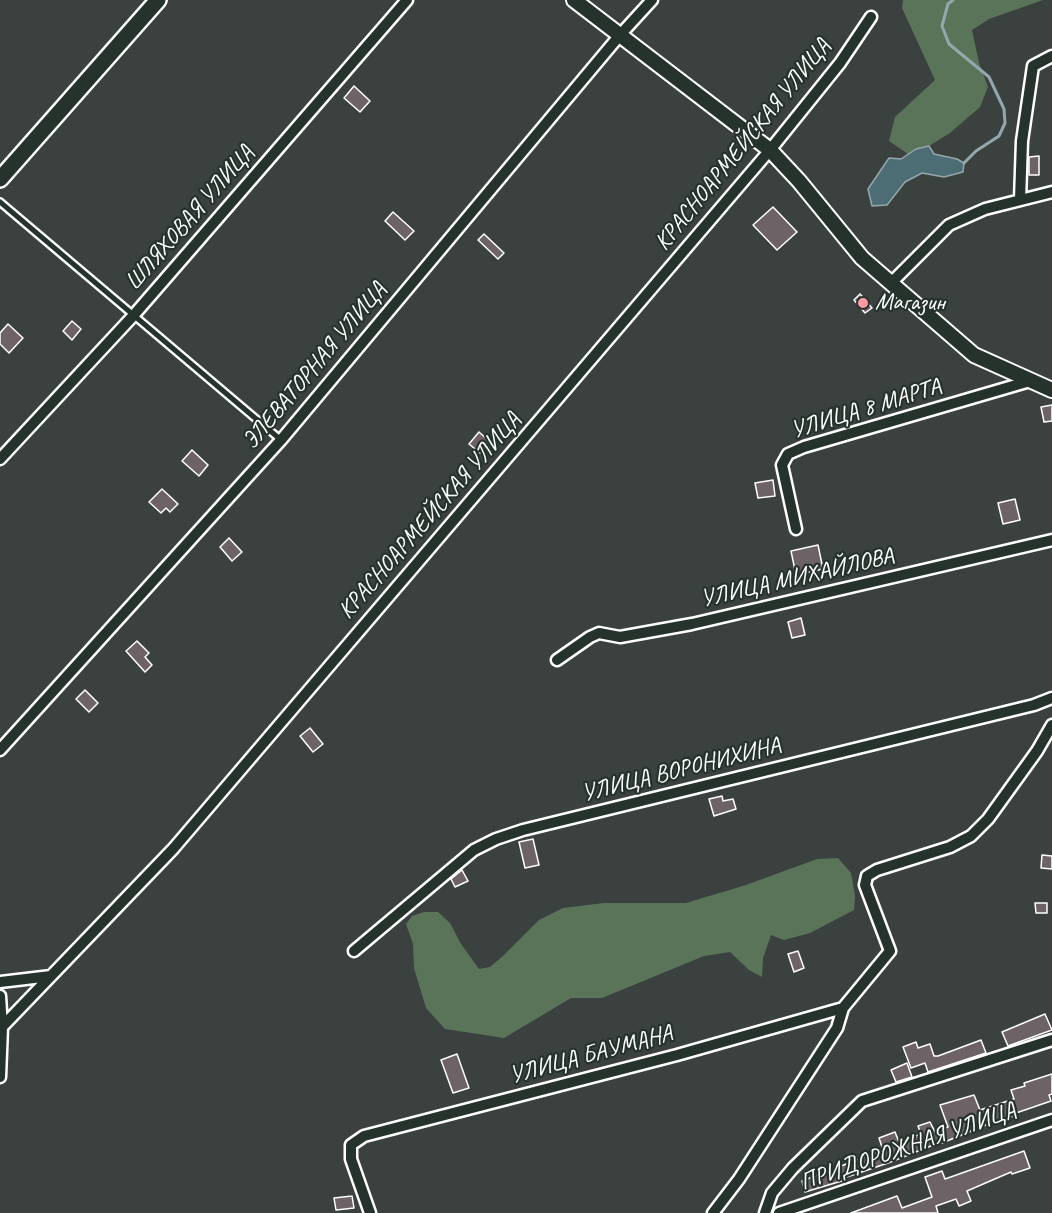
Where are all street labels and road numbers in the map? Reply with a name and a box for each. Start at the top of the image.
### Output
street label: КРАСНОАРМЕЙСКАЯ УЛИЦА [649,33,837,257]
street label: ШЛЯХОВАЯ УЛИЦА [119,140,261,296]
street label: ЭЛЕВАТОРНАЯ УЛИЦА [237,277,393,455]
street label: УЛИЦА 8 МАРТА [787,373,945,445]
street label: КРАСНОАРМЕЙСКАЯ УЛИЦА [333,407,527,625]
street label: УЛИЦА МИХАЙЛОВА [698,542,896,614]
street label: УЛИЦА ВОРОНИХИНА [579,731,783,809]
street label: УЛИЦА БАУМАНА [506,1019,676,1091]
street label: ПРИДОРОЖНАЯ УЛИЦА [796,1097,1020,1197]

